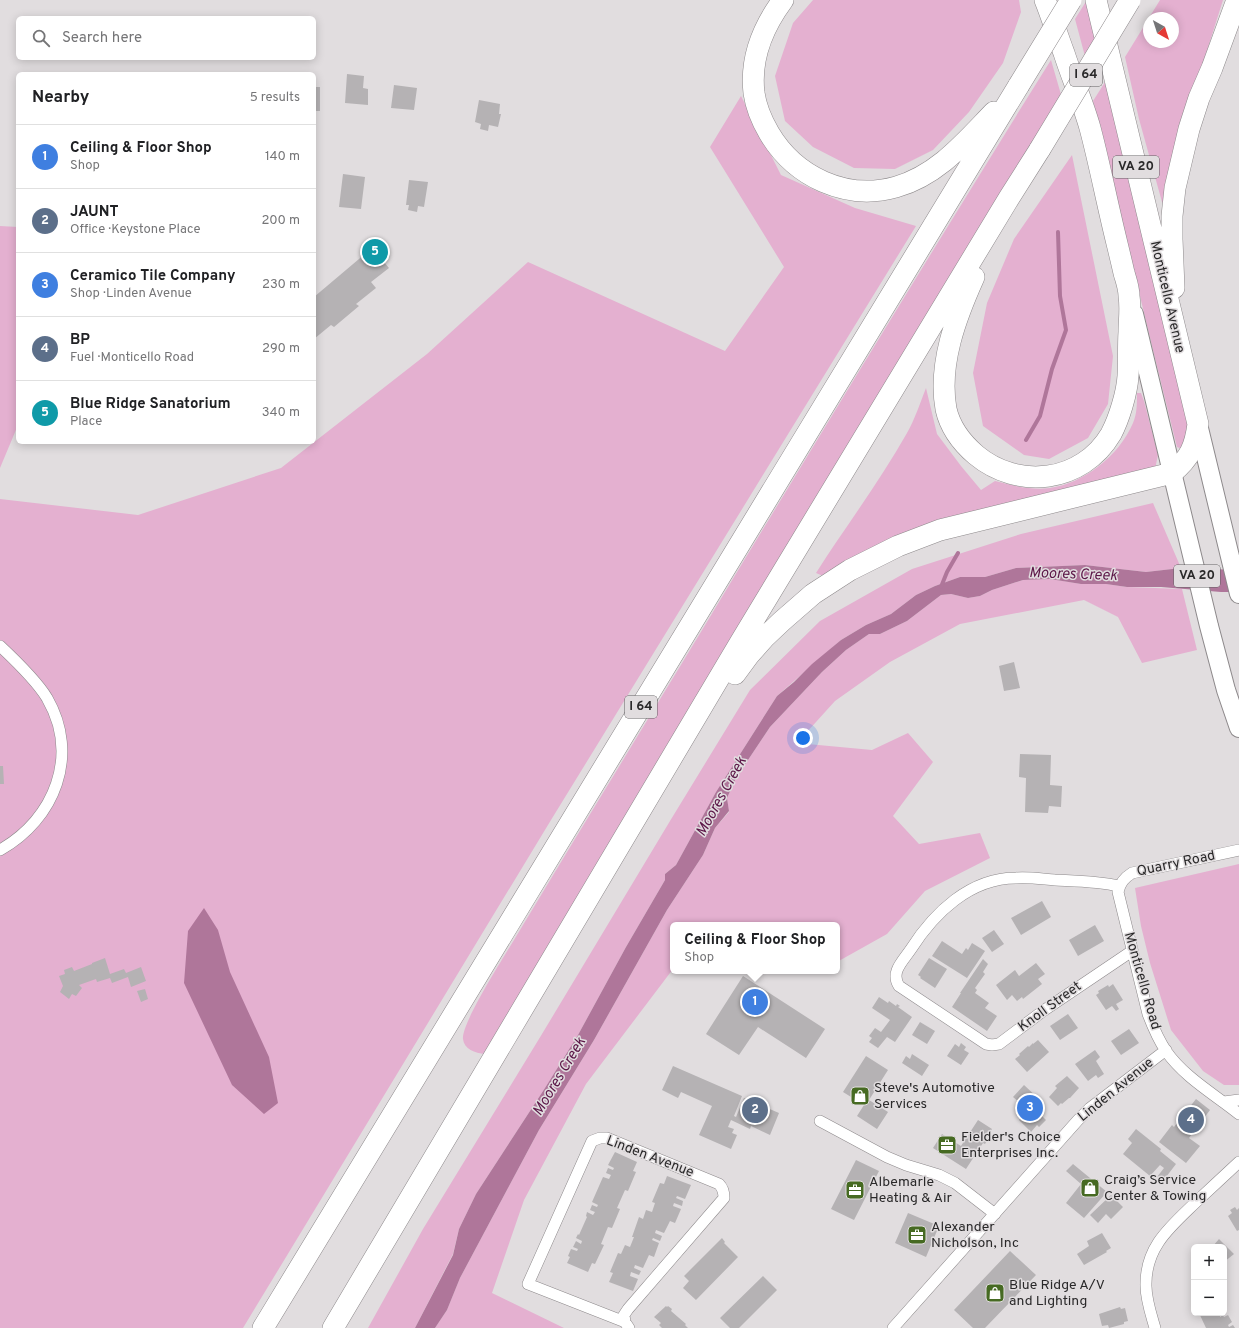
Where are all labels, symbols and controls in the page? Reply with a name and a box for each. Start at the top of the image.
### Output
north arrow [1143,12,1179,48]
search box [16,16,316,60]
icon: search [30,27,52,49]
text: Search here [62,29,142,48]
road number: I 64 [1070,64,1102,86]
text: Nearby [32,87,89,109]
text: 5 results [250,90,300,106]
text: Ceiling & Floor Shop [70,139,212,158]
text: 1 [42,149,48,165]
text: 140 m [265,149,300,165]
road number: VA 20 [1113,156,1159,178]
text: Shop [70,158,100,174]
text: JAUNT [70,203,119,222]
text: 2 [41,213,49,229]
text: 200 m [261,213,300,229]
text: Office · Keystone Place [70,222,201,238]
pin: 5 [362,237,388,267]
street label: Monticello Avenue [1146,239,1188,355]
text: Ceramico Tile Company [70,267,236,286]
text: 3 [41,277,49,293]
text: 230 m [262,277,300,293]
text: Shop · Linden Avenue [70,286,192,302]
text: BP [70,331,90,350]
text: 4 [41,341,49,357]
text: 290 m [262,341,300,357]
text: Fuel · Monticello Road [70,350,194,366]
text: Blue Ridge Sanatorium [70,395,231,414]
text: 5 [41,405,49,421]
text: 340 m [262,405,300,421]
text: Place [70,414,102,430]
water label: Moores Creek [1029,564,1118,586]
road number: VA 20 [1174,565,1220,587]
road number: I 64 [625,696,657,718]
your location [793,728,813,748]
water label: Moores Creek [692,753,752,840]
street label: Quarry Road [1135,847,1217,881]
popup [670,922,840,974]
street label: Monticello Road [1120,930,1164,1032]
text: Ceiling & Floor Shop [684,931,826,950]
text: Shop [684,950,714,966]
street label: Knoll Street [1015,978,1085,1036]
pin: 1 [742,987,768,1017]
water label: Moores Creek [529,1034,591,1120]
street label: Linden Avenue [1075,1054,1157,1126]
place label: Steve's Automotive Services [874,1080,995,1113]
shop icon: Steve's Automotive Services [849,1085,871,1107]
pin: 3 [1017,1093,1043,1123]
pin: 2 [742,1095,768,1125]
pin: 4 [1178,1105,1204,1135]
place label: Fielder's Choice Enterprises Inc. [961,1129,1061,1162]
street label: Linden Avenue [604,1133,696,1181]
office icon: Fielder's Choice Enterprises Inc. [936,1134,958,1156]
place label: Craig’s Service Center & Towing [1104,1172,1206,1205]
place label: Albemarle Heating & Air [869,1174,953,1207]
shop icon: Craig’s Service Center & Towing [1079,1177,1101,1199]
office icon: Albemarle Heating & Air [844,1179,866,1201]
place label: Alexander Nicholson, Inc [931,1219,1019,1252]
office icon: Alexander Nicholson, Inc [906,1224,928,1246]
map controls [1191,1244,1227,1316]
button: + [1191,1244,1227,1280]
place label: Blue Ridge A/V and Lighting [1009,1277,1105,1310]
button: − [1191,1280,1227,1316]
shop icon: Blue Ridge A/V and Lighting [984,1282,1006,1304]

